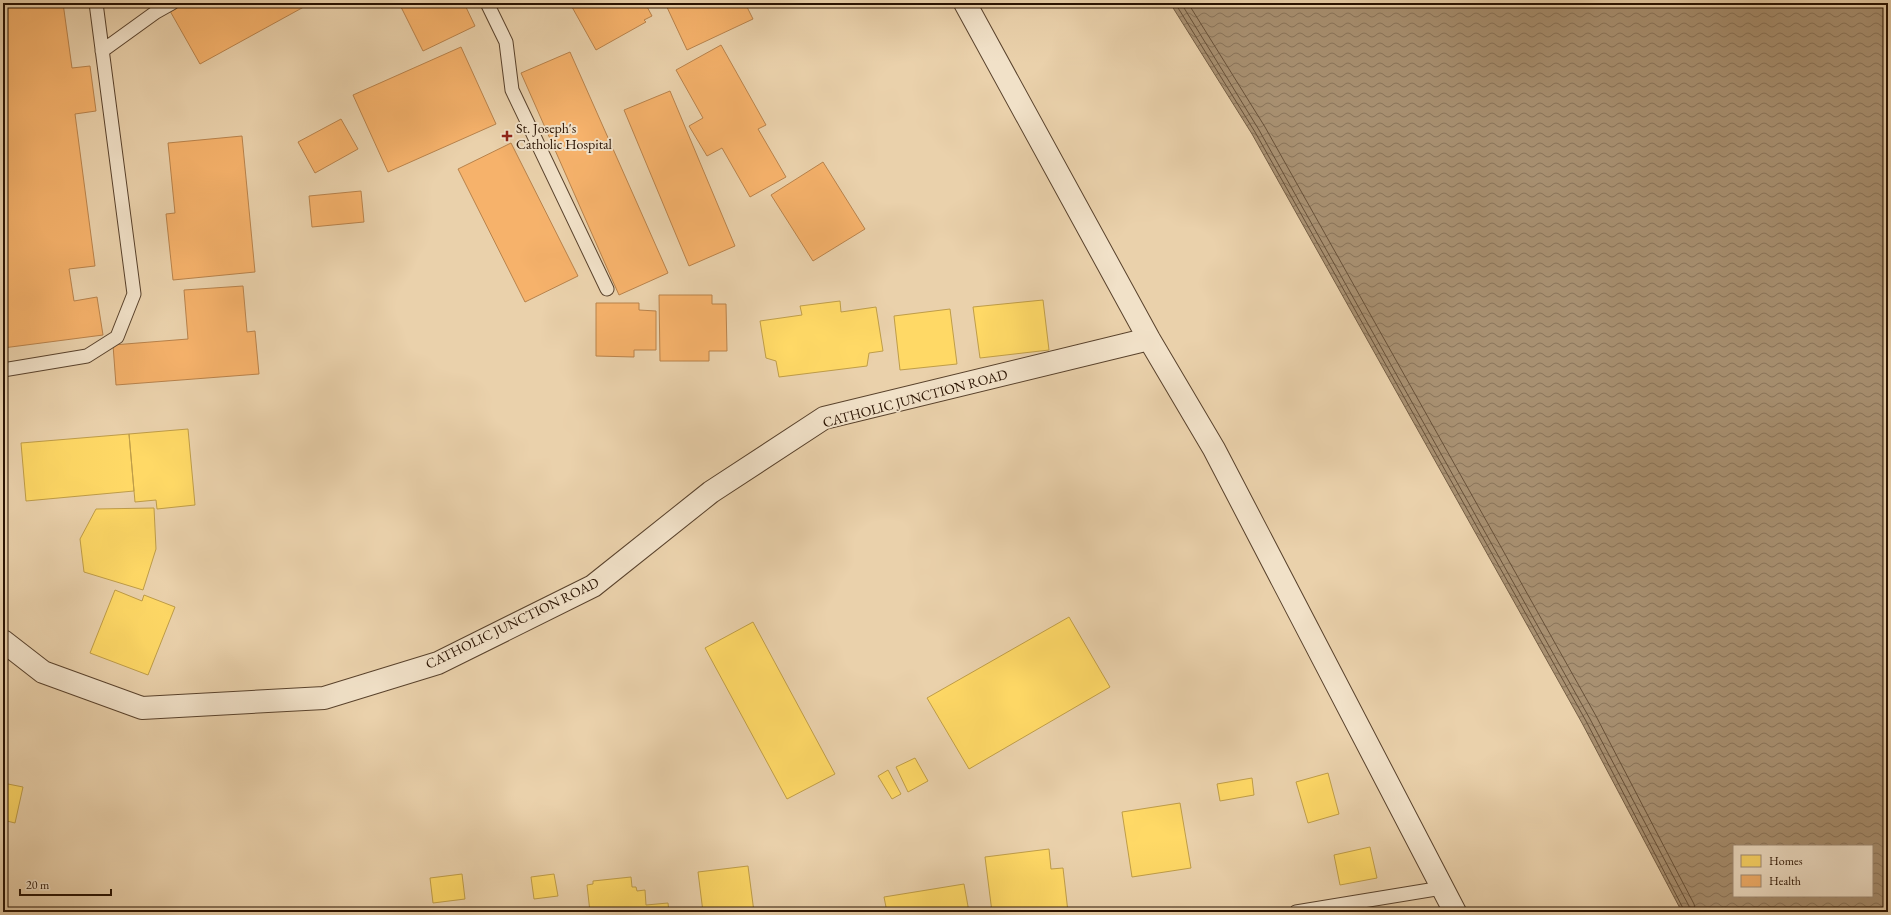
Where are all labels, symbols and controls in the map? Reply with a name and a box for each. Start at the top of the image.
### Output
place label: St. Joseph's Catholic Hospital [516,119,613,153]
marker: St. Joseph's Catholic Hospital [501,130,513,142]
street label: CATHOLIC JUNCTION ROAD [821,365,1010,431]
street label: CATHOLIC JUNCTION ROAD [422,573,602,673]
legend [1733,845,1873,897]
text: Homes [1769,853,1803,869]
scale bar [20,871,111,897]
text: Health [1769,873,1801,889]
text: 20 m [26,877,50,893]

